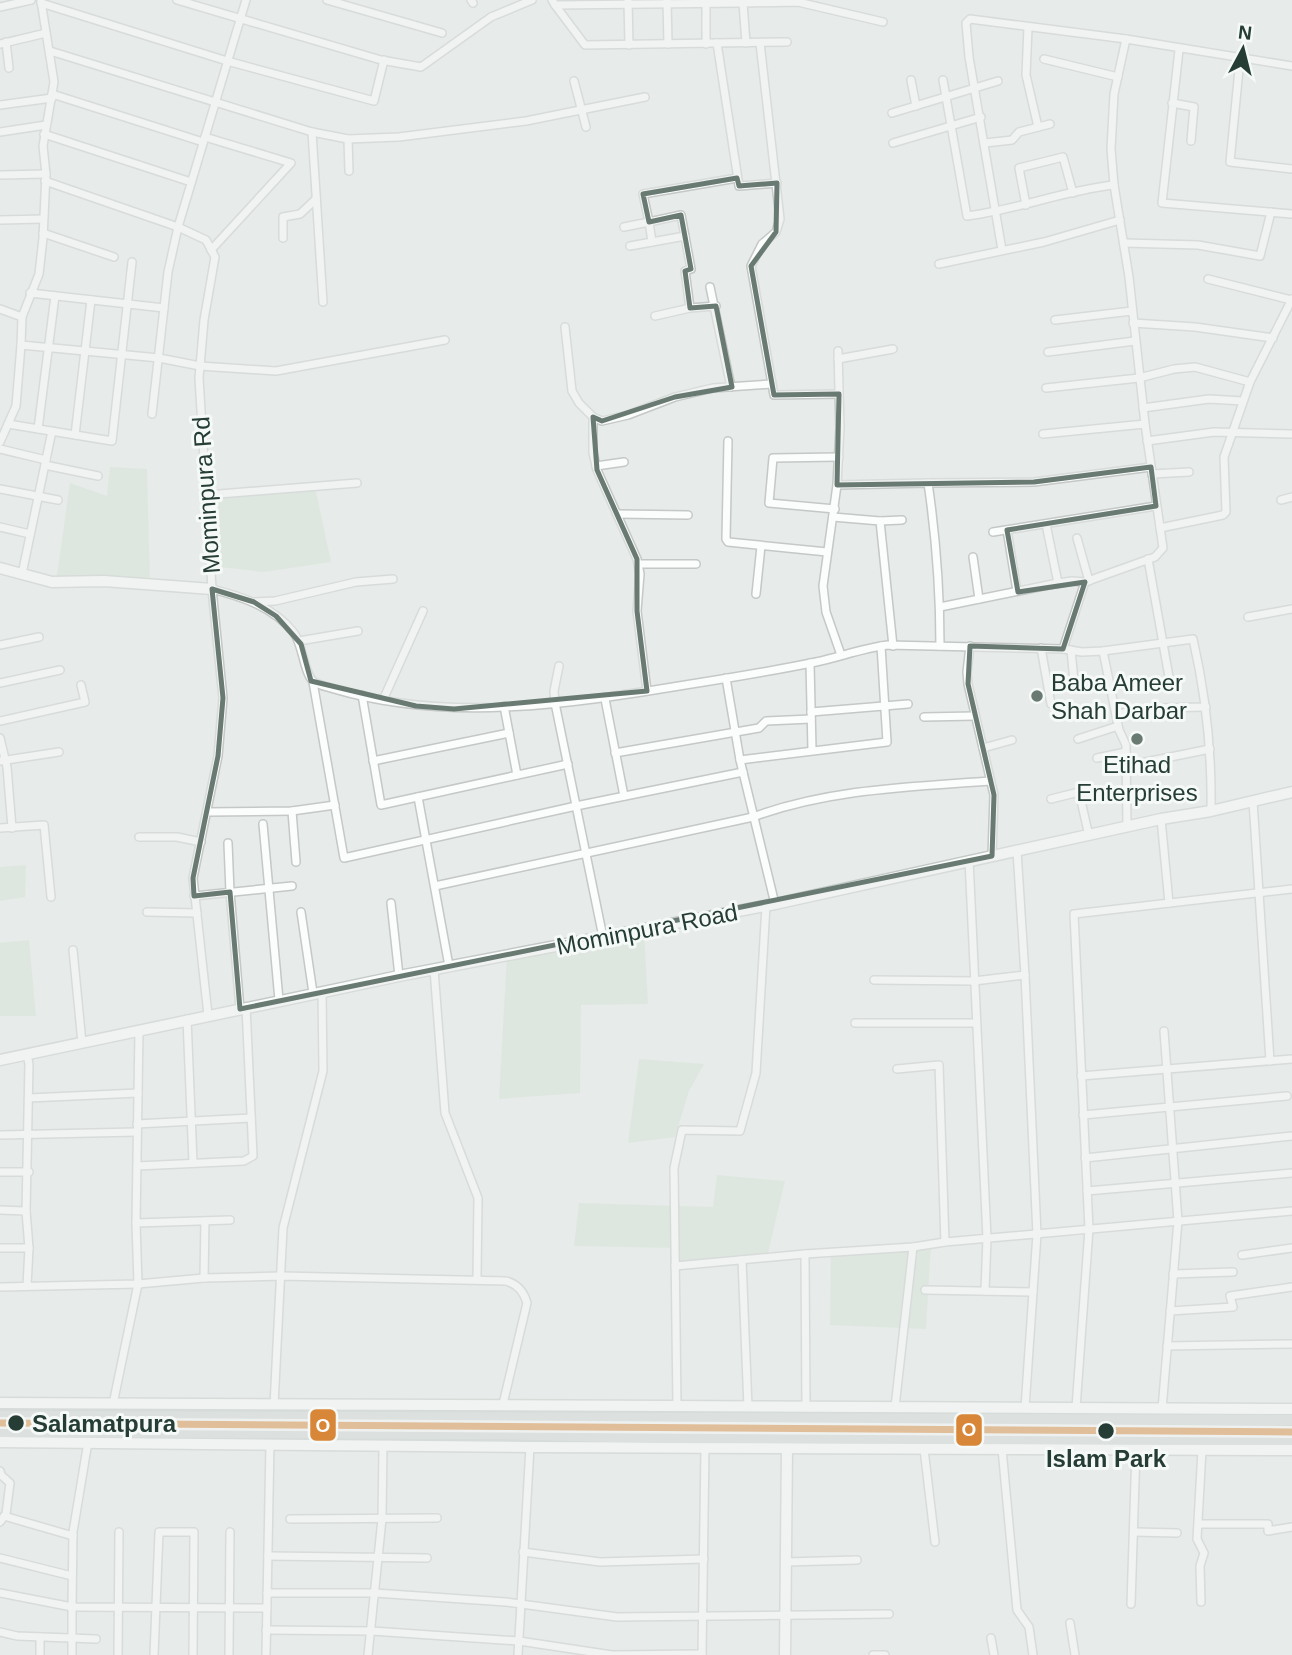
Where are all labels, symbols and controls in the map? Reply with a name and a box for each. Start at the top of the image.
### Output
north arrow [1208,14,1278,84]
text: N [1237,21,1253,44]
street label: Mominpura Rd [187,416,225,574]
place label: Baba Ameer Shah Darbar [1051,669,1187,724]
marker: Baba Ameer Shah Darbar [1029,688,1045,704]
marker: Etihad Enterprises [1129,731,1145,747]
place label: Etihad Enterprises [1076,751,1198,806]
street label: Mominpura Road [554,898,740,960]
line badge: O [309,1408,337,1442]
place label: Salamatpura [32,1410,177,1437]
marker: Salamatpura [6,1413,26,1433]
line badge: O [955,1413,983,1447]
text: O [316,1415,330,1436]
text: O [962,1419,976,1440]
marker: Islam Park [1096,1421,1116,1441]
place label: Islam Park [1046,1445,1167,1472]

